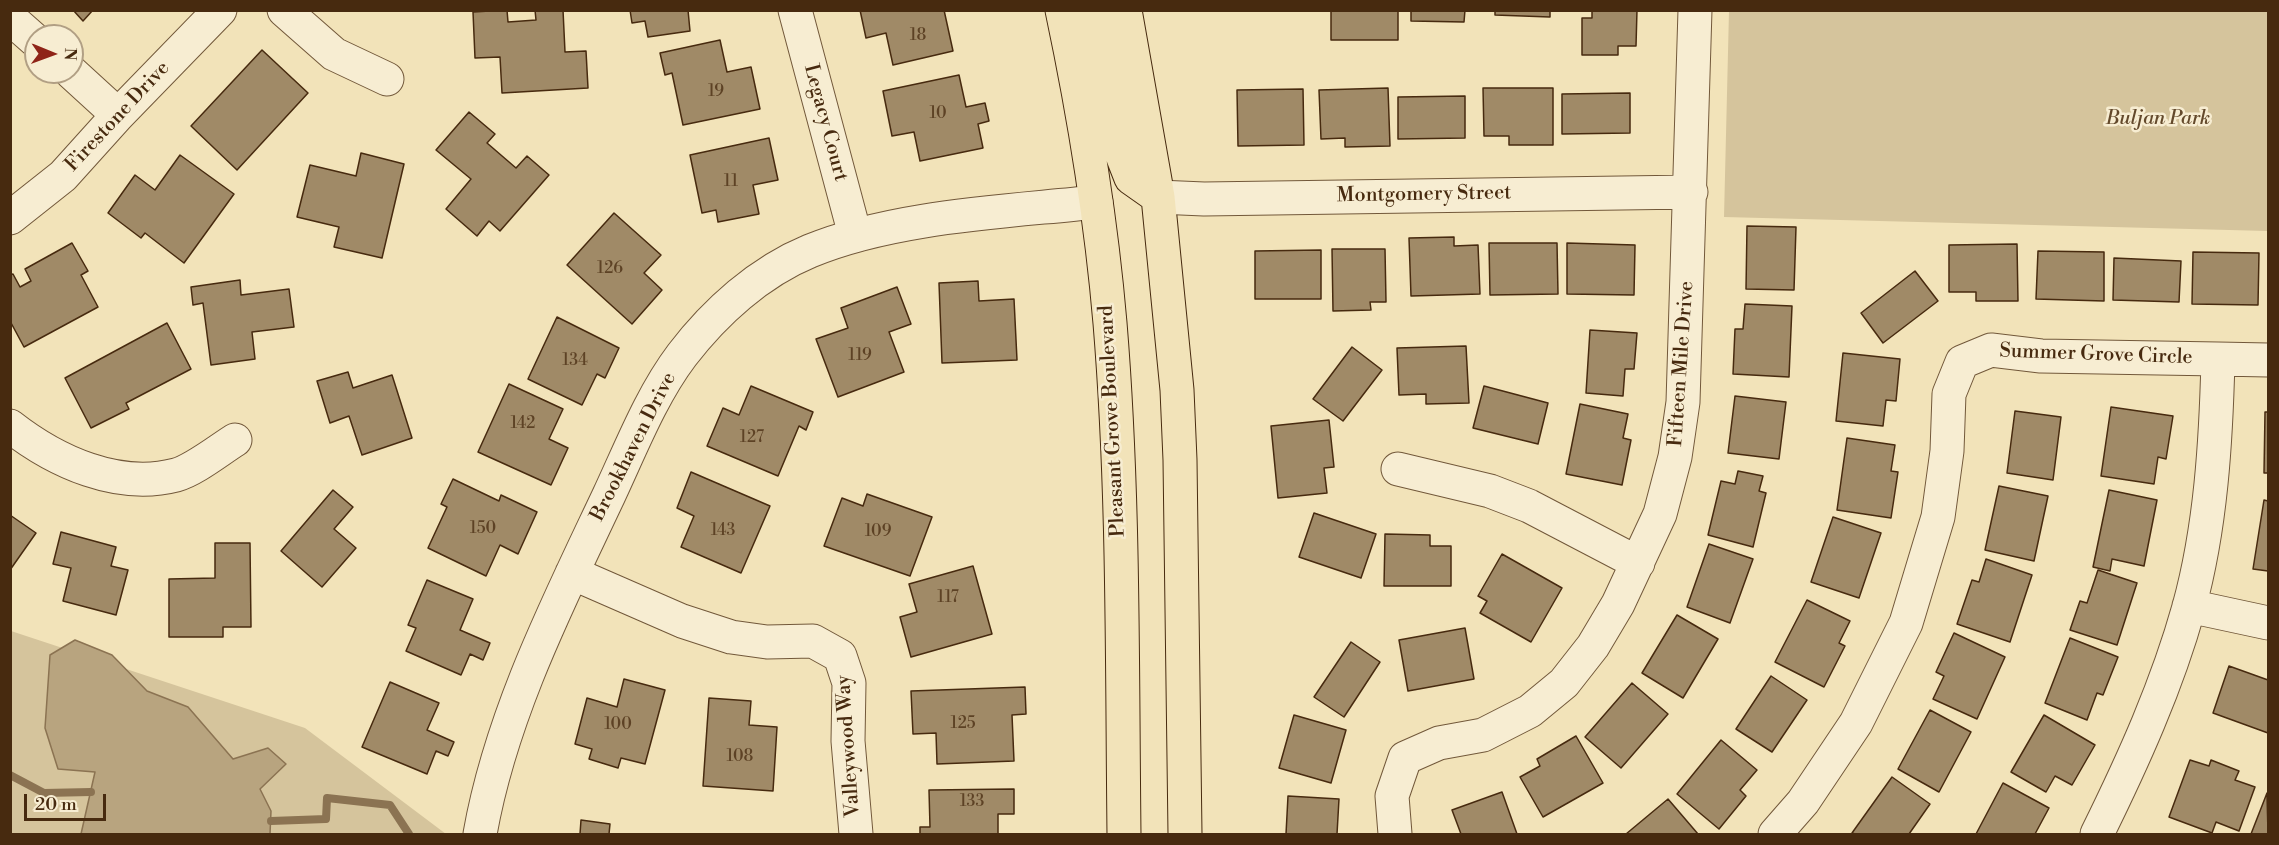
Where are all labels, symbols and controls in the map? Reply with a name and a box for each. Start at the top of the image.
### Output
north arrow [24,24,84,84]
house number: 18 [910,26,926,46]
text: N [60,48,80,61]
street label: Firestone Drive [61,57,175,177]
street label: Legacy Court [798,62,852,184]
house number: 19 [708,82,724,102]
house number: 10 [930,104,946,124]
park label: Buljan Park [2106,107,2210,131]
house number: 11 [724,172,738,192]
street label: Montgomery Street [1336,181,1512,209]
house number: 126 [597,259,623,279]
street label: Fifteen Mile Drive [1664,280,1700,448]
street label: Pleasant Grove Boulevard [1095,304,1131,538]
street label: Summer Grove Circle [1999,340,2193,370]
house number: 119 [848,346,872,366]
house number: 134 [562,351,588,371]
street label: Brookhaven Drive [586,369,682,525]
house number: 142 [511,414,535,434]
house number: 127 [740,428,764,448]
house number: 150 [470,519,496,539]
house number: 143 [711,521,735,541]
house number: 109 [865,522,891,542]
house number: 117 [937,588,959,608]
street label: Valleywood Way [832,674,866,818]
house number: 125 [950,714,976,734]
house number: 100 [604,715,632,735]
house number: 108 [727,747,753,767]
scale bar [27,782,110,820]
house number: 133 [960,792,984,812]
text: 20 m [35,793,77,816]

